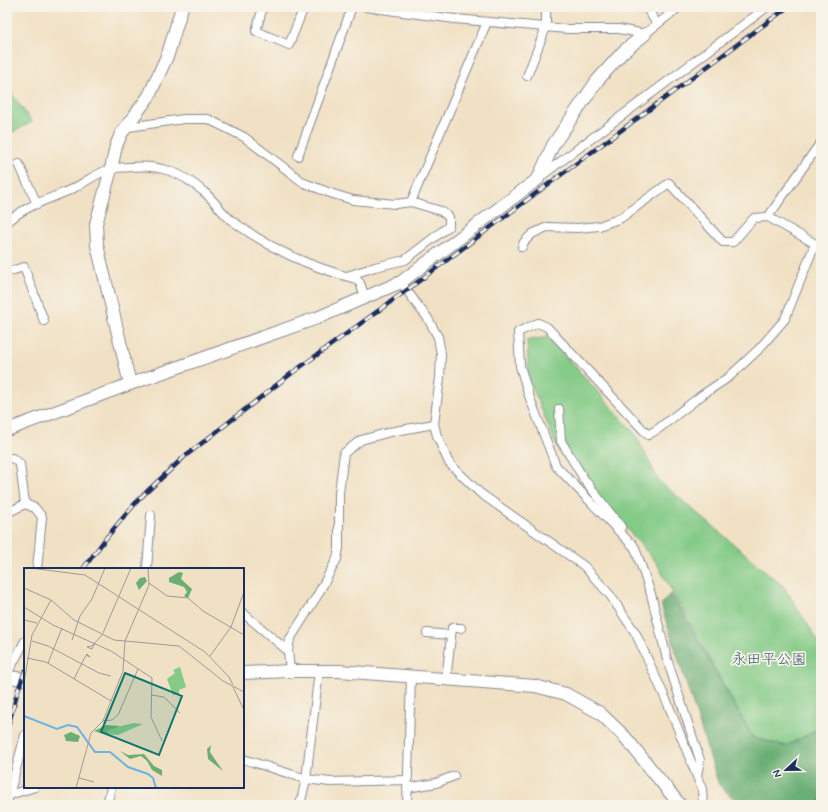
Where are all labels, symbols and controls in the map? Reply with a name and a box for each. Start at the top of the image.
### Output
inset map [24,568,244,788]
park label: 永田平公園 [731,650,807,670]
north arrow [766,750,806,790]
text: N [770,767,786,779]

